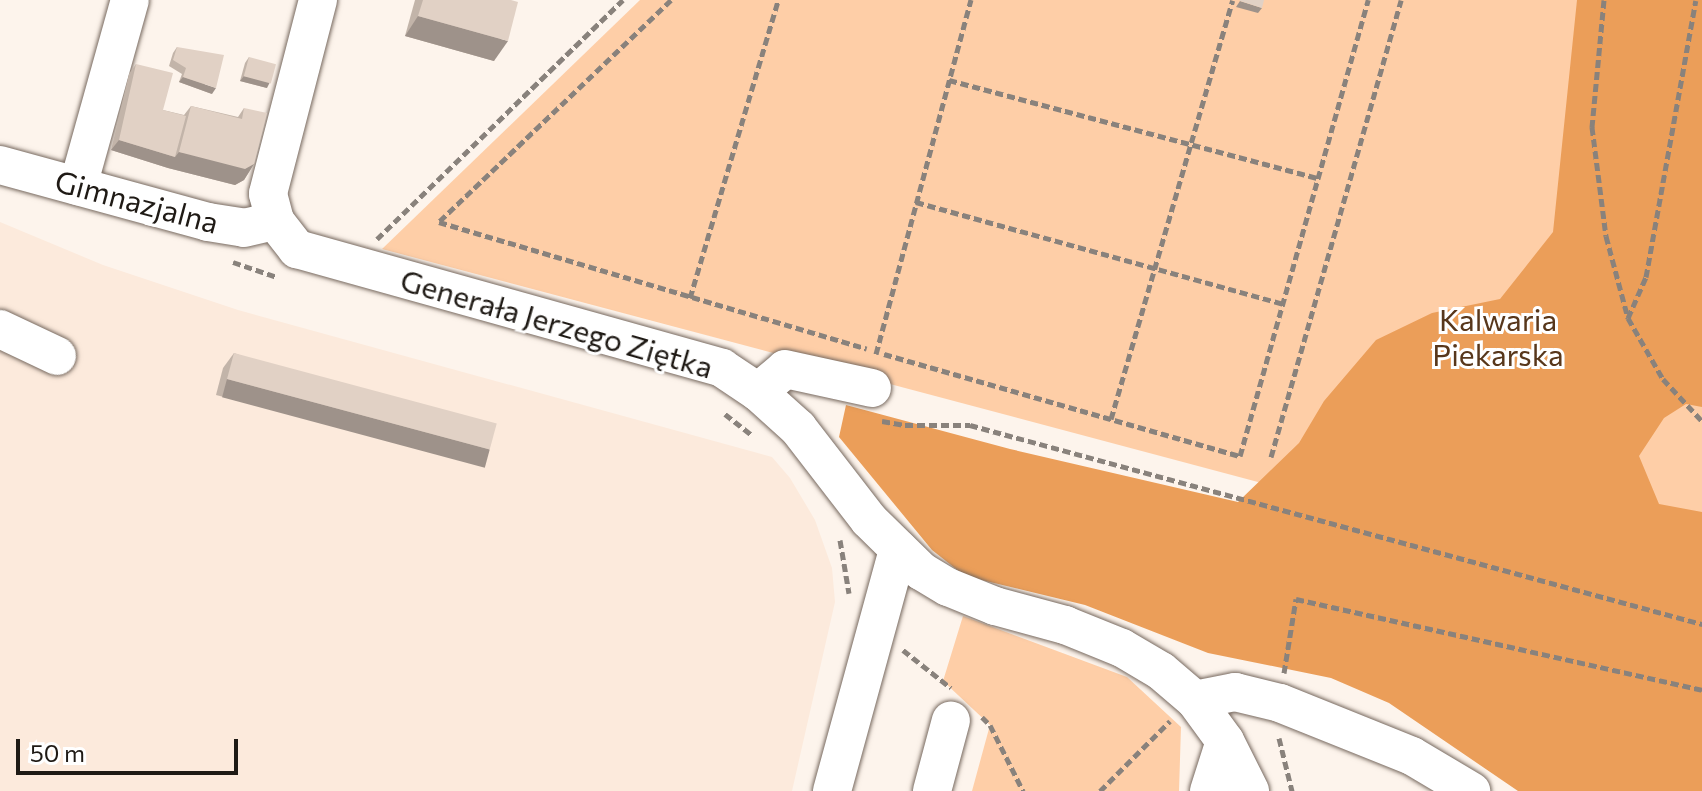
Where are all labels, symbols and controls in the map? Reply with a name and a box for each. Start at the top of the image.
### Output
street label: Gimnazjalna [51,162,223,240]
street label: Generała Jerzego Ziętka [397,261,717,385]
park label: Kalwaria Piekarska [1432,301,1564,372]
scale bar [20,723,242,773]
text: 50 m [30,738,85,767]

